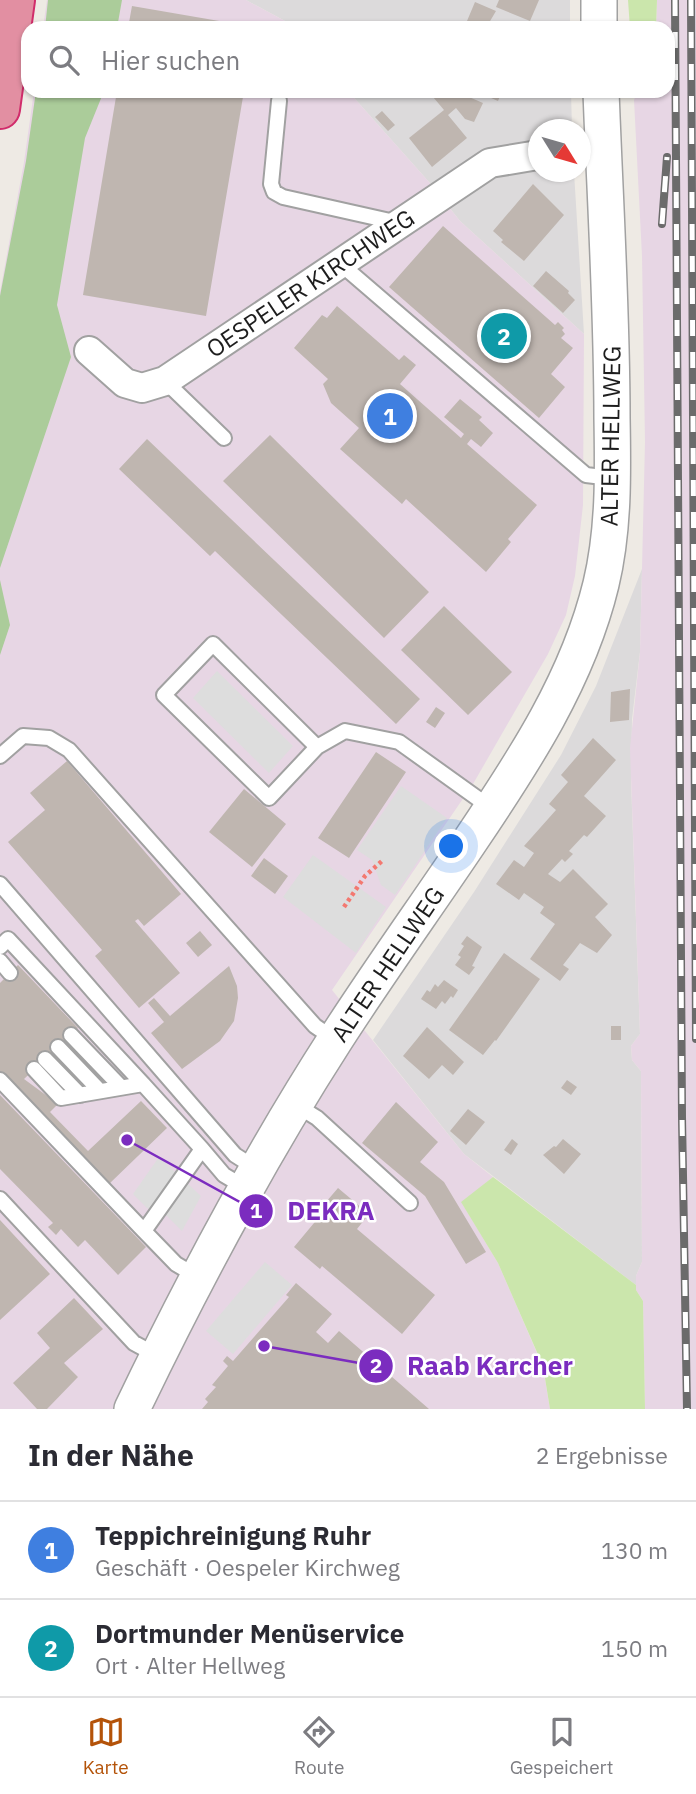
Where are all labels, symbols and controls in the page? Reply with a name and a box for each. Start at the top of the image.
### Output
search box [21,21,675,98]
icon: search [45,41,83,79]
text: Hier suchen [101,43,240,77]
north arrow [528,119,591,182]
street label: OESPELER KIRCHWEG [200,201,420,365]
pin: 2 [481,310,527,362]
street label: ALTER HELLWEG [592,345,628,527]
pin: 1 [367,390,413,442]
your location [434,829,468,863]
street label: ALTER HELLWEG [323,880,451,1048]
callout: DEKRA [238,1188,389,1235]
text: DEKRA [287,1193,375,1227]
text: 1 [250,1196,263,1224]
callout: Raab Karcher [358,1342,587,1389]
text: Raab Karcher [407,1348,573,1382]
text: 2 [370,1351,382,1379]
text: In der Nähe [28,1435,194,1474]
text: 2 Ergebnisse [536,1440,668,1470]
text: Teppichreinigung Ruhr [95,1518,371,1552]
text: 1 [44,1535,58,1565]
text: 130 m [601,1535,668,1565]
text: Geschäft · Oespeler Kirchweg [95,1552,400,1582]
text: Dortmunder Menüservice [95,1616,404,1650]
text: 2 [44,1633,58,1663]
text: 150 m [601,1633,668,1663]
text: Ort · Alter Hellweg [95,1650,285,1680]
tab: Karte [83,1713,129,1779]
tab: Route [294,1713,344,1779]
tab: Gespeichert [510,1713,613,1779]

